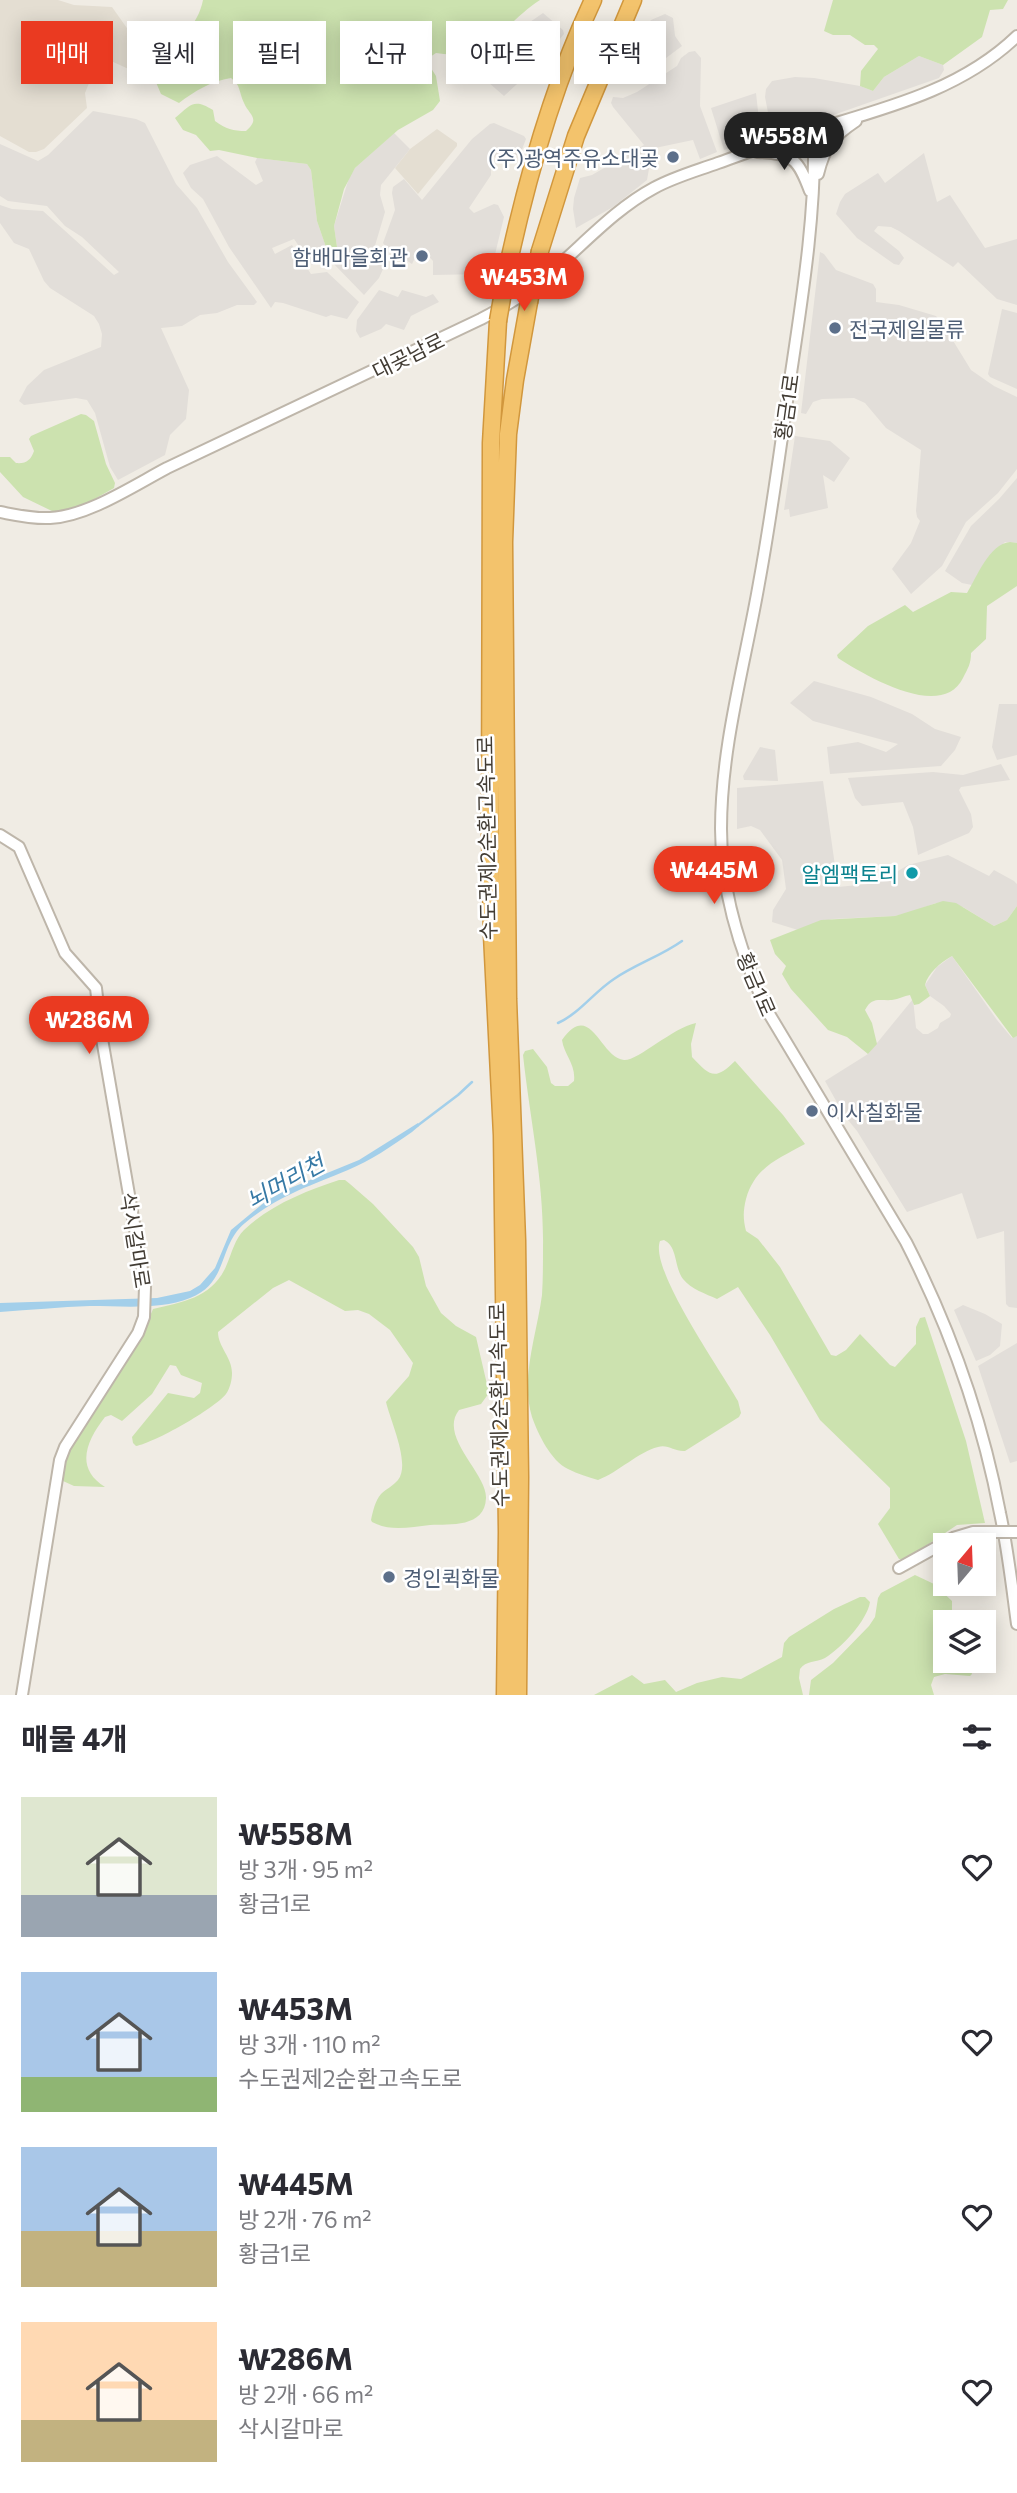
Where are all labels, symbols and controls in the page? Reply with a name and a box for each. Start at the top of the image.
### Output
chip: 매매 [21,21,113,84]
chip: 월세 [127,21,219,84]
chip: 필터 [233,21,326,84]
chip: 신규 [340,21,432,84]
chip: 아파트 [446,21,560,84]
chip: 주택 [574,21,666,84]
pin: ₩558M [735,113,833,172]
text: ₩558M [740,121,828,149]
place label: (주)광역주유소대곶 [488,145,659,170]
marker: (주)광역주유소대곶 [665,149,681,165]
place label: 함배마을회관 [292,244,408,269]
marker: 함배마을회관 [414,248,430,264]
pin: ₩453M [475,254,573,313]
text: ₩453M [480,262,568,290]
place label: 전국제일물류 [849,316,965,341]
marker: 전국제일물류 [827,320,843,336]
street label: 대곶남로 [368,327,448,383]
street label: 황금1로 [769,372,803,442]
street label: 수도권제2순환고속도로 [472,735,500,941]
pin: ₩445M [665,846,763,906]
text: ₩445M [670,855,758,883]
place label: 알엠팩토리 [801,861,898,886]
marker: 알엠팩토리 [904,865,920,881]
street label: 황금1로 [732,948,782,1020]
pin: ₩286M [40,996,138,1056]
text: ₩286M [45,1005,133,1033]
place label: 이사칠화물 [826,1099,923,1124]
marker: 이사칠화물 [804,1103,820,1119]
water label: 뇌머리천 [241,1147,331,1214]
street label: 삭시갈마로 [116,1190,156,1290]
street label: 수도권제2순환고속도로 [484,1302,512,1508]
north arrow [933,1533,996,1596]
map controls [933,1533,996,1673]
place label: 경인퀵화물 [403,1565,500,1590]
marker: 경인퀵화물 [381,1569,397,1585]
button: layers [933,1610,996,1673]
icon: filters [958,1718,996,1756]
text: 매물 4개 [21,1719,128,1756]
text: ₩558M [238,1814,353,1851]
icon: home [77,1825,161,1909]
icon: heart [958,1848,996,1886]
text: 방 3개 · 95 m² [238,1855,373,1883]
text: 황금1로 [238,1889,311,1917]
text: ₩453M [238,1989,353,2026]
icon: home [77,2000,161,2084]
icon: heart [958,2023,996,2061]
text: 방 3개 · 110 m² [238,2030,380,2058]
text: 수도권제2순환고속도로 [238,2064,462,2092]
text: ₩445M [238,2164,354,2201]
icon: home [77,2175,161,2259]
icon: heart [958,2198,996,2236]
text: 방 2개 · 76 m² [238,2205,371,2233]
text: 황금1로 [238,2239,311,2267]
text: ₩286M [238,2339,353,2376]
icon: home [77,2350,161,2434]
icon: heart [958,2373,996,2411]
text: 방 2개 · 66 m² [238,2380,373,2408]
text: 삭시갈마로 [238,2414,344,2442]

